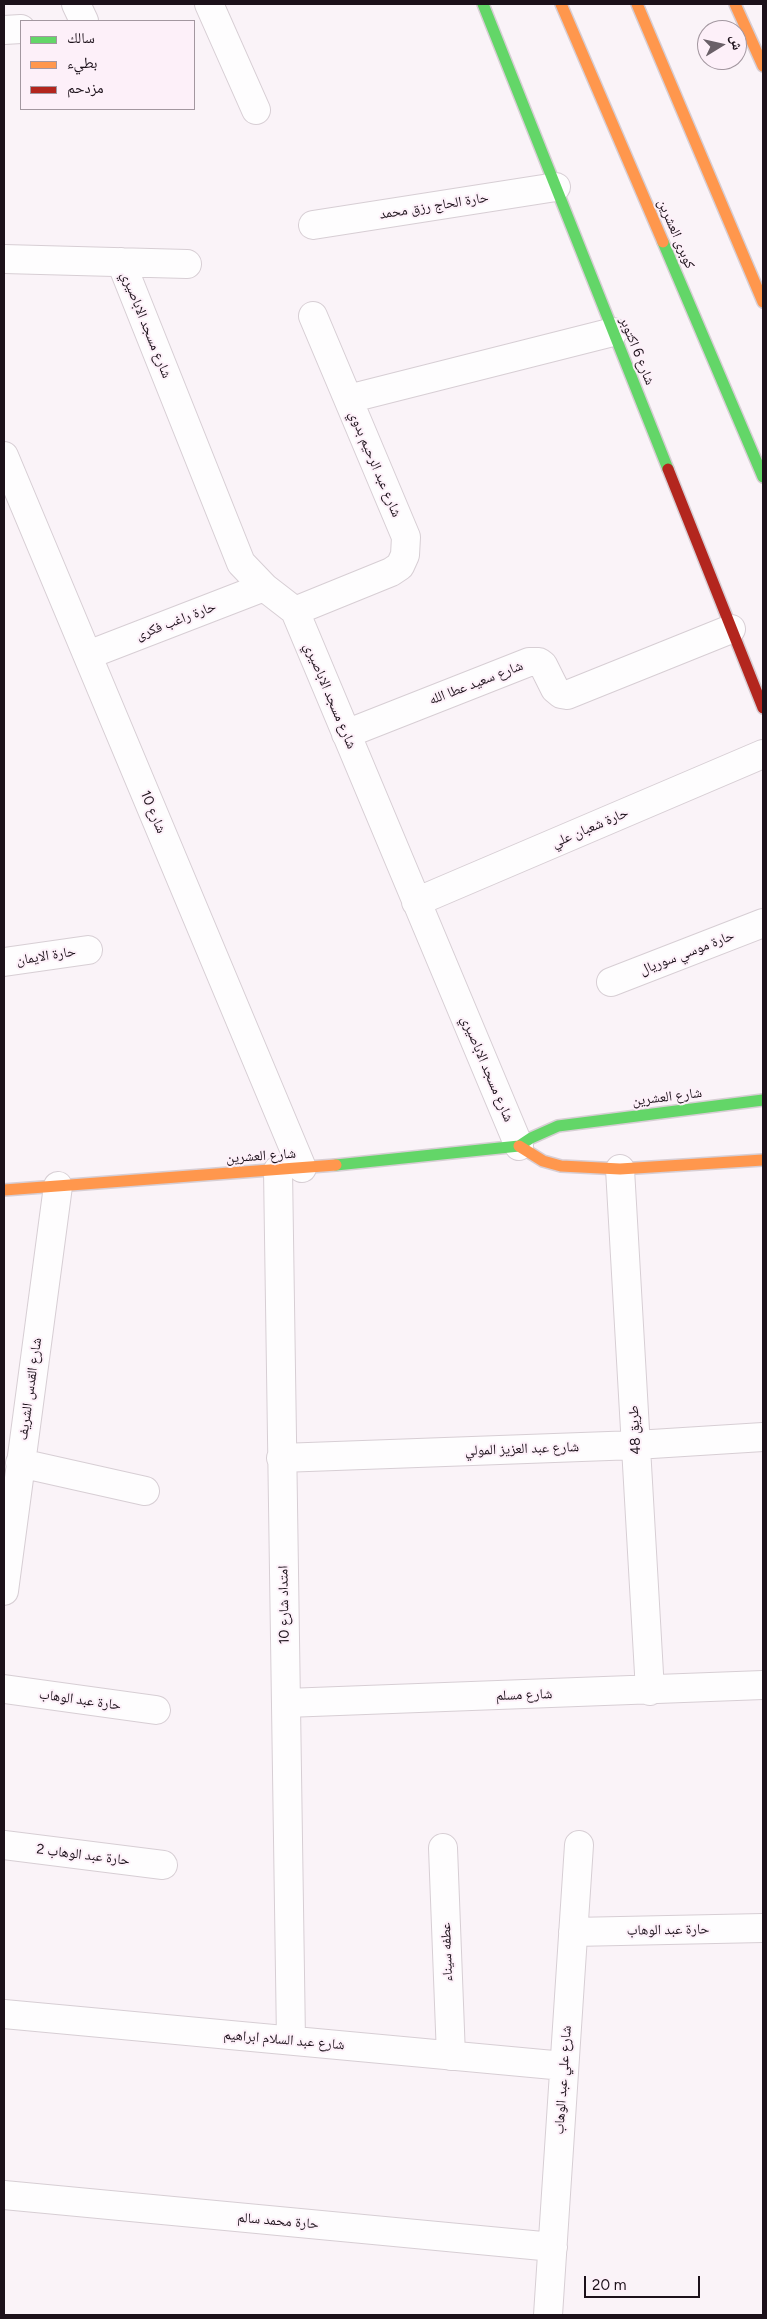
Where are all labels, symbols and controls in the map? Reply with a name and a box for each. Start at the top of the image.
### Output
legend [20,20,195,110]
north arrow [697,20,747,70]
text: سالك [67,29,95,47]
text: ش [727,34,746,51]
text: بطيء [67,54,97,72]
text: مزدحم [67,79,104,97]
street label: حارة الحاج رزق محمد [378,189,490,223]
street label: كوبرى العشرين [654,197,698,271]
street label: شارع مسجد الاباصيري [117,269,175,381]
street label: شارع 6 اكتوبر [616,315,658,387]
street label: شارع عبد الرحيم بدوي [345,408,405,520]
street label: حارة راغب فكرى [134,598,218,644]
street label: شارع مسجد الاباصيري [300,640,360,752]
street label: شارع سعيد عطا الله [427,657,525,709]
street label: شارع 10 [137,788,169,836]
street label: حارة شعبان علي [549,804,631,852]
street label: حارة موسي سوريال [637,927,737,979]
street label: حارة الايمان [15,943,77,969]
street label: شارع مسجد الاباصيري [457,1013,517,1125]
street label: شارع العشرين [631,1084,703,1110]
street label: شارع العشرين [225,1145,297,1167]
street label: شارع القدس الشريف [14,1337,46,1441]
street label: طريق 48 [625,1405,645,1455]
street label: شارع عبد العزيز المولي [465,1439,579,1459]
street label: امتداد شارع 10 [275,1565,293,1645]
street label: حارة عبد الوهاب [38,1686,122,1714]
street label: شارع مسلم [495,1686,553,1704]
street label: حارة عبد الوهاب 2 [35,1841,131,1869]
street label: حارة عبد الوهاب [627,1921,709,1939]
street label: عطفه سيناء [438,1922,456,1982]
street label: شارع علي عبد الوهاب [551,2025,575,2135]
street label: شارع عبد السلام ابراهيم [223,2026,345,2054]
street label: حارة محمد سالم [237,2209,319,2233]
scale bar [587,2266,703,2298]
text: 20 m [592,2276,626,2294]

